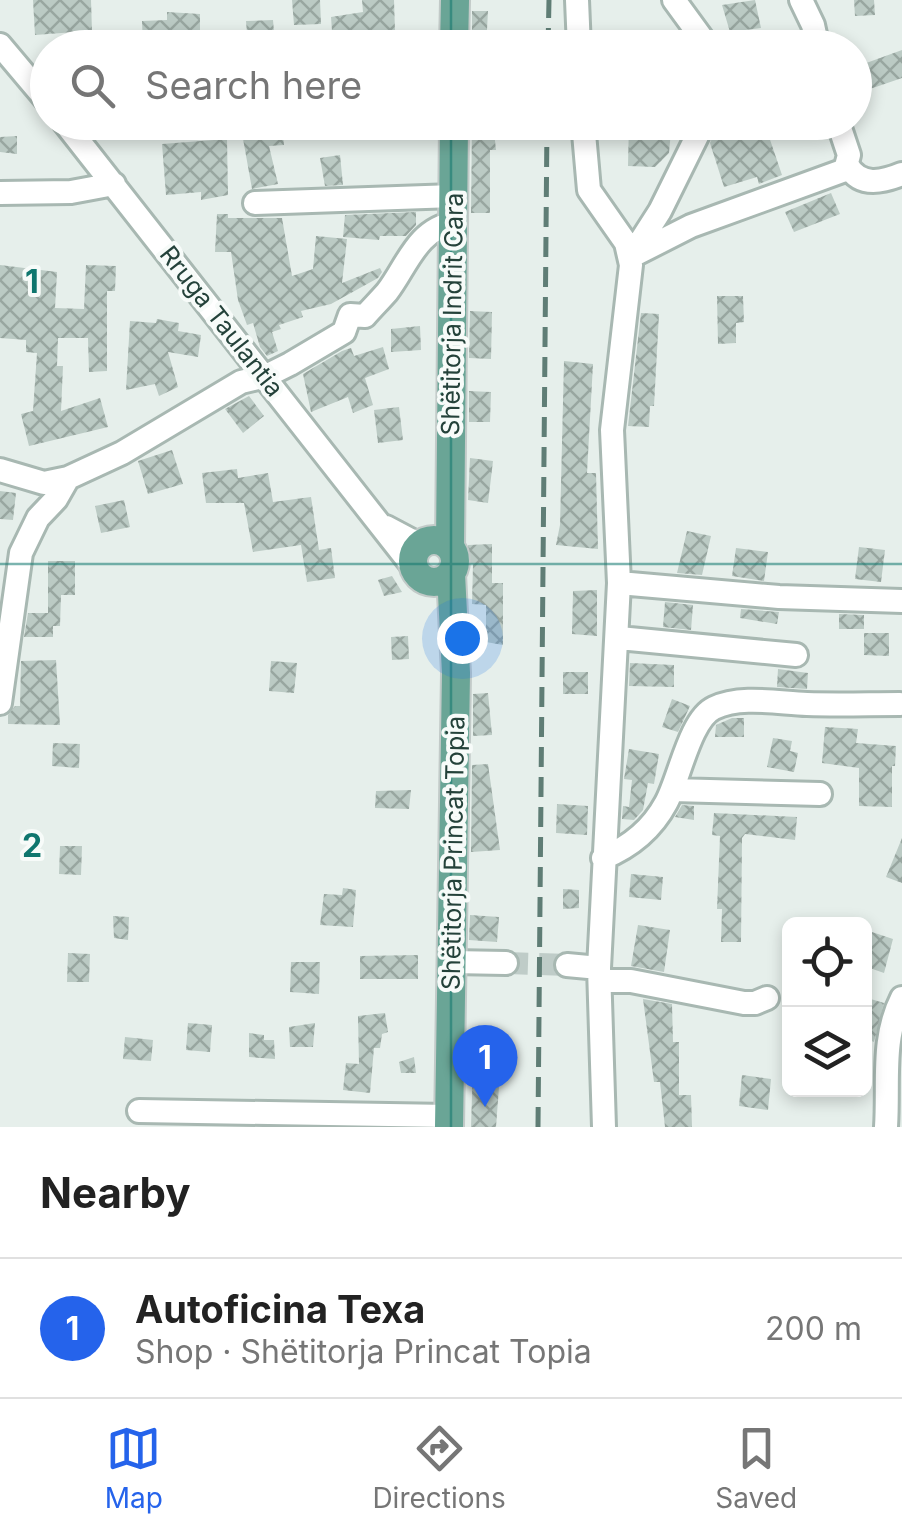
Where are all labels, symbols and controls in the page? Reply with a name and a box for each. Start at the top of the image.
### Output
search box [30,30,872,140]
icon: search [65,58,120,113]
text: Search here [145,62,362,108]
street label: Shëtitorja Indrit Cara [435,192,469,436]
street label: Rruga Taulantia [154,240,290,402]
text: 1 [25,262,39,301]
your location [437,613,488,664]
street label: Shëtitorja Princat Topia [436,716,470,990]
text: 2 [22,826,42,865]
map controls [782,917,872,1097]
button: locate [782,917,872,1007]
button: layers [782,1007,872,1097]
pin: 1 [452,1024,518,1107]
text: Nearby [40,1167,191,1218]
text: Autoficina Texa [135,1286,425,1332]
text: 1 [66,1309,79,1348]
text: 200 m [765,1309,862,1348]
text: Shop · Shëtitorja Princat Topia [135,1332,592,1371]
tab: Map [105,1421,163,1515]
tab: Directions [372,1421,506,1515]
tab: Saved [715,1421,797,1515]

